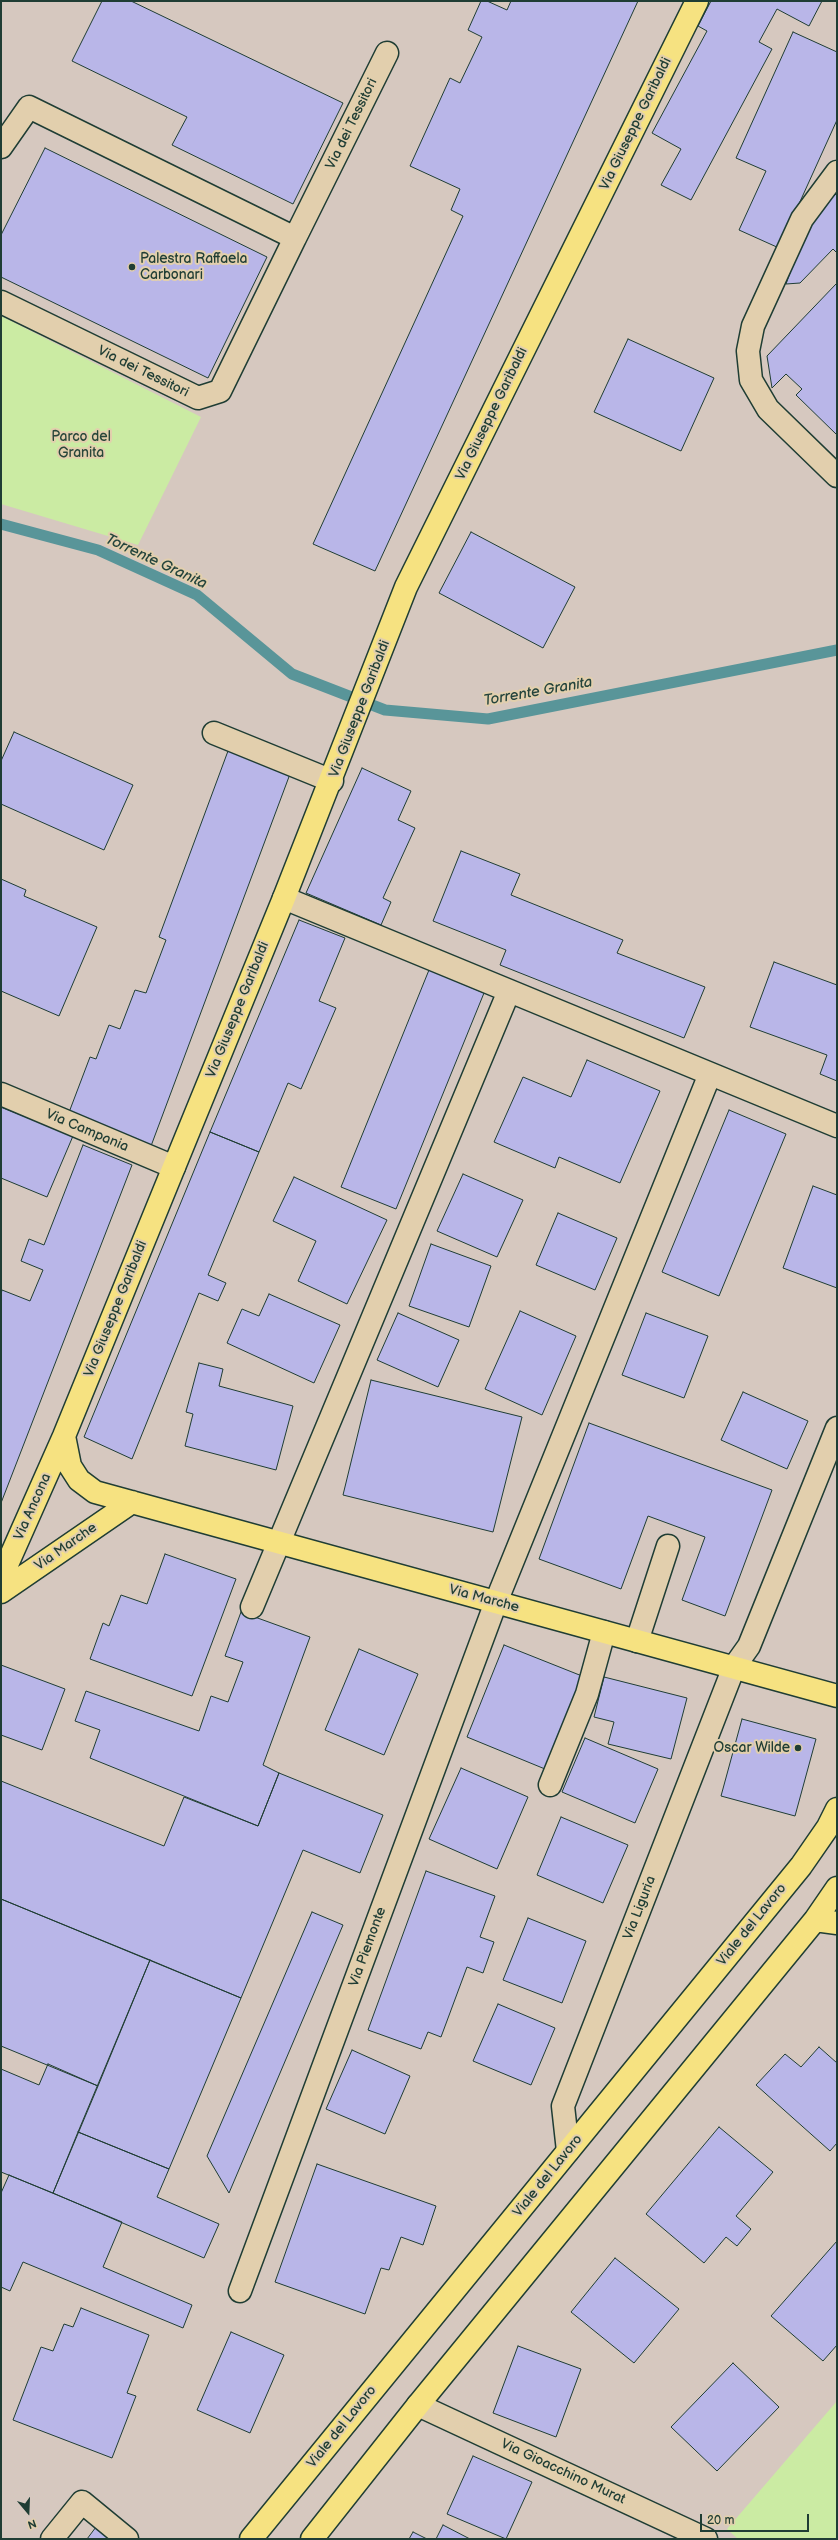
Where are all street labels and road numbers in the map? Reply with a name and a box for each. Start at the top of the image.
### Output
street label: Via Giuseppe Garibaldi [597,55,675,193]
street label: Via dei Tessitori [323,76,381,172]
street label: Via dei Tessitori [95,343,191,401]
street label: Via Giuseppe Garibaldi [453,345,531,483]
street label: Via Giuseppe Garibaldi [326,638,394,780]
street label: Via Giuseppe Garibaldi [203,939,273,1081]
street label: Via Campania [43,1106,131,1156]
street label: Via Giuseppe Garibaldi [81,1238,151,1380]
street label: Via Ancona [11,1471,55,1543]
street label: Via Marche [32,1519,100,1575]
street label: Via Marche [447,1582,521,1616]
street label: Via Liguria [620,1874,660,1942]
street label: Viale del Lavoro [714,1880,790,1970]
street label: Via Piemonte [346,1905,390,1989]
street label: Viale del Lavoro [510,2131,586,2221]
street label: Viale del Lavoro [304,2382,380,2472]
street label: Via Gioacchino Murat [498,2436,628,2508]

